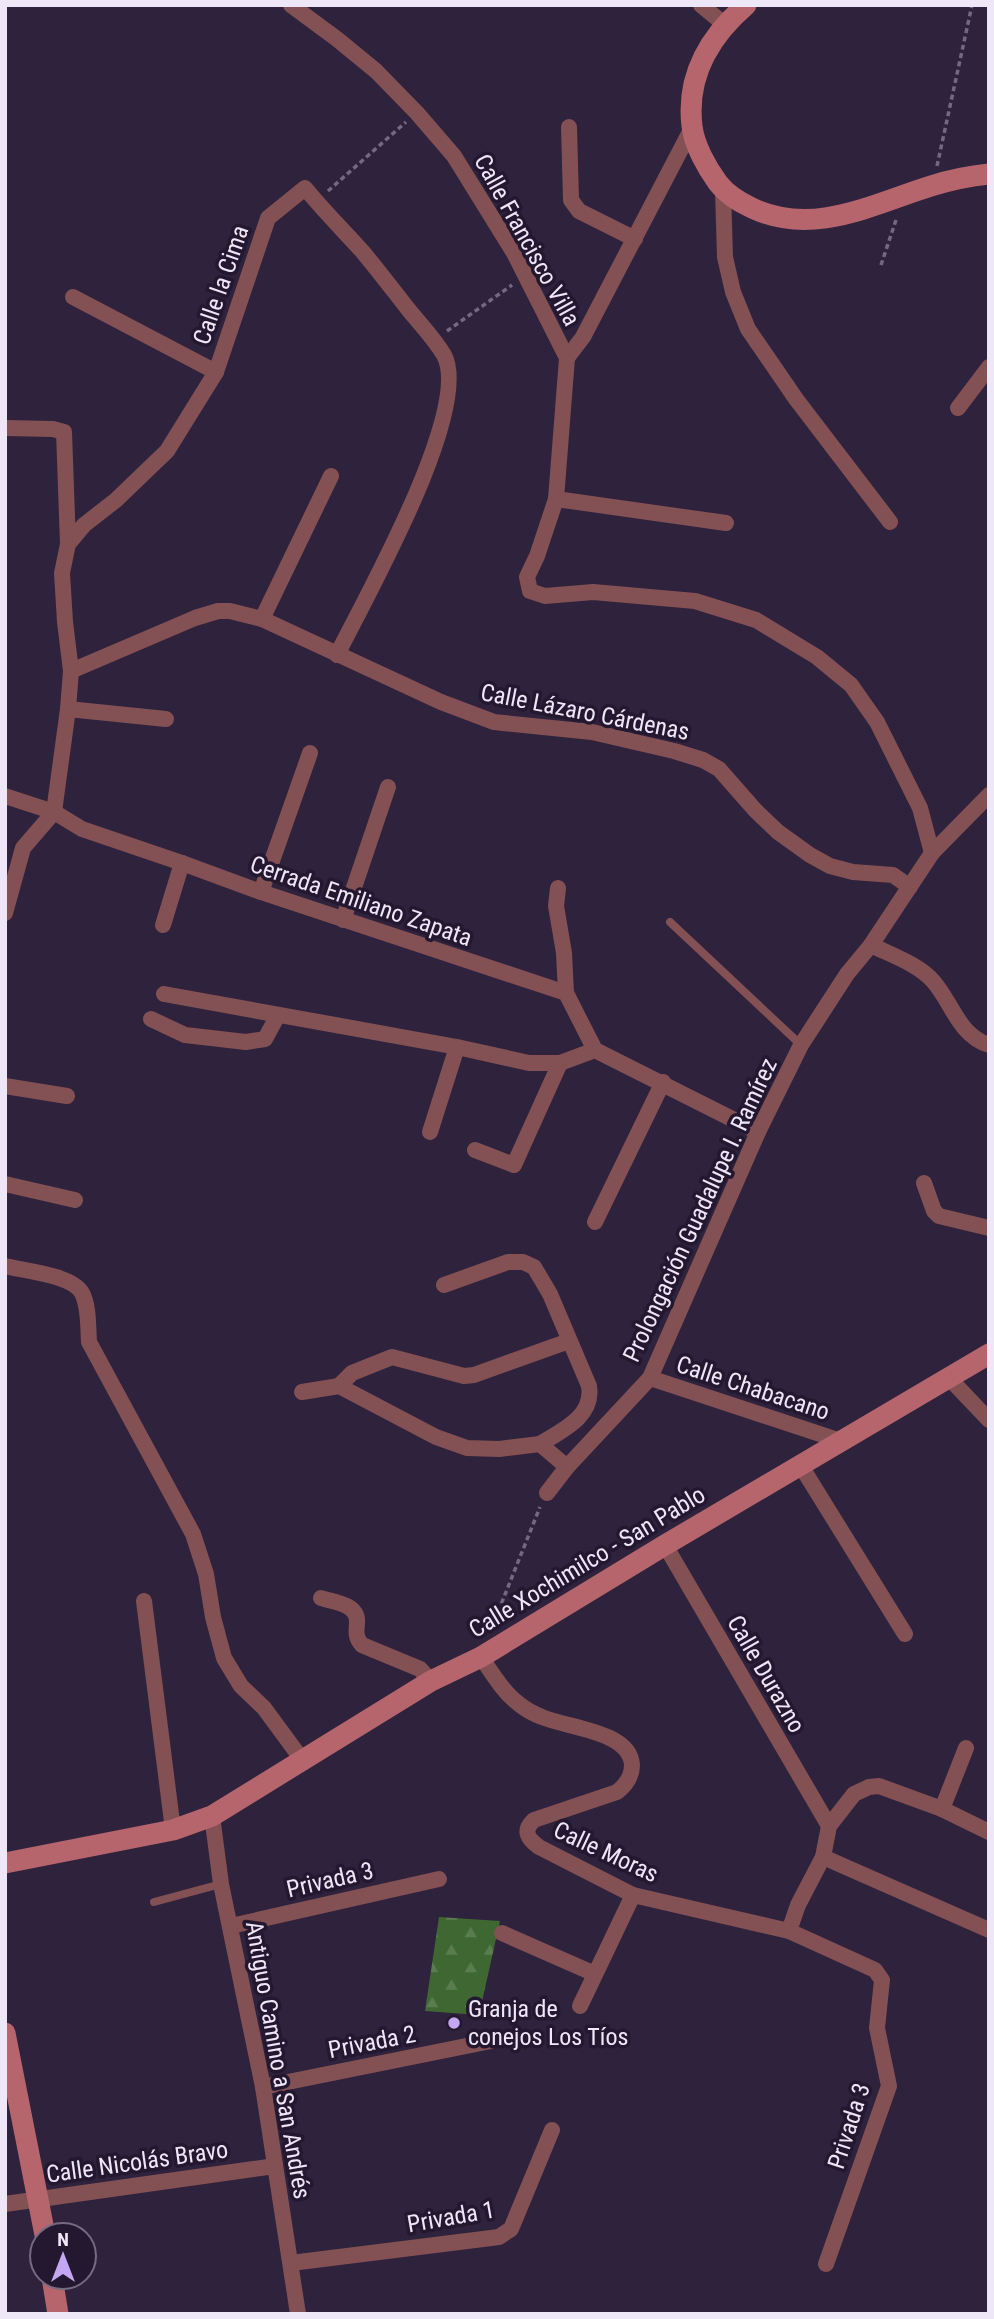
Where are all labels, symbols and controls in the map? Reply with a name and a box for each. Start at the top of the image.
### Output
street label: Calle Francisco Villa [468,149,586,331]
street label: Calle la Cima [188,222,254,348]
street label: Calle Lázaro Cárdenas [478,678,692,746]
street label: Cerrada Emiliano Zapata [246,850,476,952]
street label: Prolongación Guadalupe I. Ramírez [617,1054,783,1366]
street label: Calle Chabacano [673,1350,833,1426]
street label: Calle Xochimilco - San Pablo [464,1480,710,1644]
street label: Calle Durazno [721,1610,811,1738]
street label: Calle Moras [549,1816,663,1888]
street label: Privada 3 [284,1856,376,1904]
street label: Antiguo Camino a San Andrés [240,1919,316,2201]
place label: Granja de conejos Los Tíos [468,1995,628,2051]
marker: Granja de conejos Los Tíos [446,2015,462,2031]
street label: Privada 2 [326,2020,418,2064]
street label: Privada 3 [822,2080,876,2172]
street label: Calle Nicolás Bravo [44,2135,230,2189]
street label: Privada 1 [405,2196,497,2238]
north arrow [28,2221,98,2291]
text: N [57,2228,69,2251]

